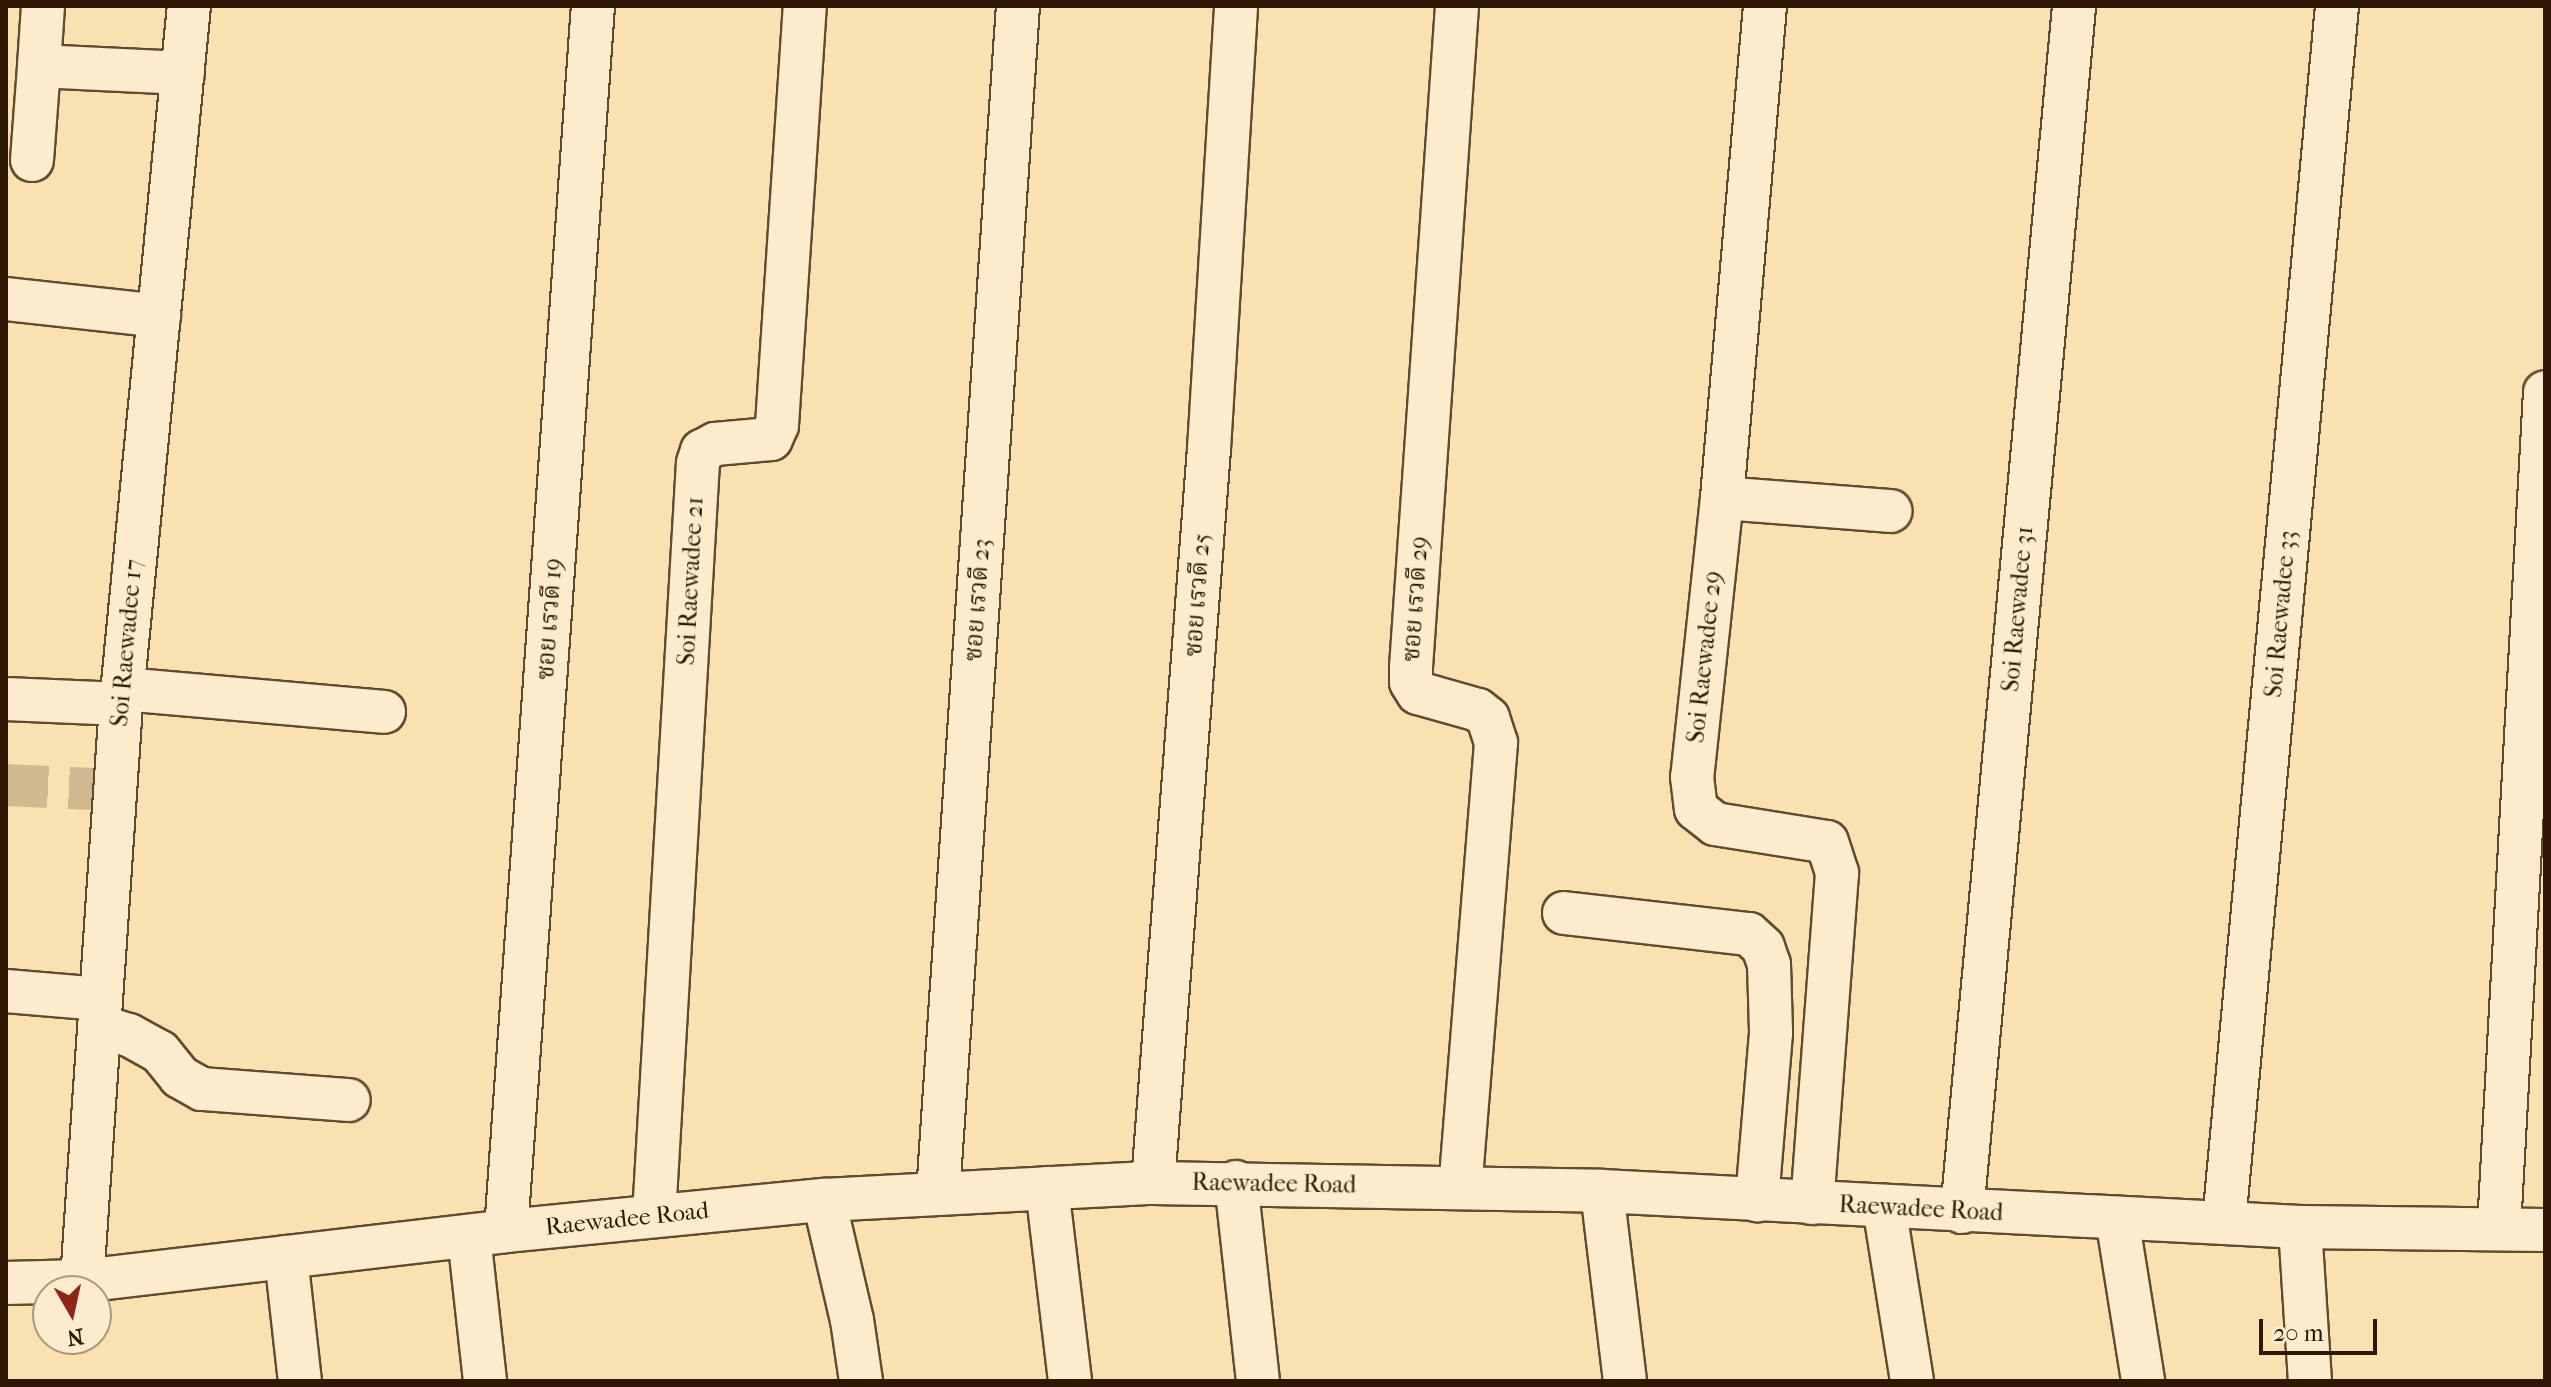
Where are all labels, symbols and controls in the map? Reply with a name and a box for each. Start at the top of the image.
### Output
street label: Soi Raewadee 21 [672,496,710,666]
street label: Soi Raewadee 31 [1996,525,2040,693]
street label: Soi Raewadee 33 [2259,529,2303,699]
street label: ซอย เรวดี 25 [1179,532,1217,658]
street label: ซอย เรวดี 29 [1397,535,1435,663]
street label: ซอย เรวดี 23 [959,538,997,662]
street label: ซอย เรวดี 19 [531,557,569,681]
street label: Soi Raewadee 17 [105,558,149,728]
street label: Soi Raewadee 29 [1682,570,1728,744]
street label: Raewadee Road [1191,1168,1357,1200]
street label: Raewadee Road [1838,1190,2004,1228]
street label: Raewadee Road [544,1196,710,1242]
north arrow [32,1275,112,1355]
scale bar [2263,1303,2381,1353]
text: 20 m [2273,1319,2324,1347]
text: N [65,1323,86,1351]

